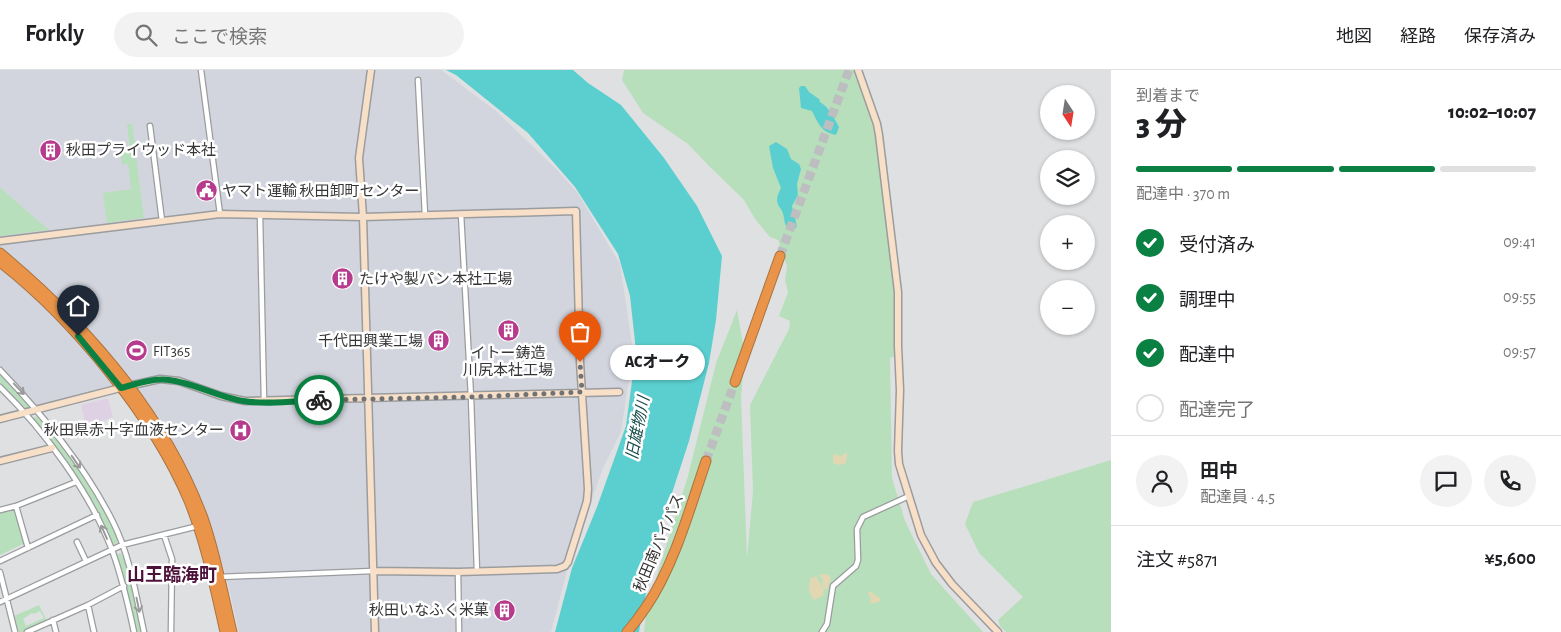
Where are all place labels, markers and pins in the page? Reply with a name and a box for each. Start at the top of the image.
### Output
building icon: 秋田プライウッド本社 [38,138,62,162]
place label: 秋田プライウッド本社 [66,142,216,158]
public building icon: ヤマト運輸 秋田卸町センター [194,179,218,203]
place label: ヤマト運輸 秋田卸町センター [222,182,419,199]
building icon: たけや製パン 本社工場 [331,267,355,291]
place label: たけや製パン 本社工場 [359,271,512,287]
pin [57,285,99,336]
pin [559,311,601,362]
building icon: イトー鋳造 川尻本社工場 [496,318,520,342]
building icon: 千代田興業工場 [427,329,451,353]
place label: 千代田興業工場 [318,332,423,349]
sports icon: FIT365 [125,339,149,363]
place label: FIT365 [153,344,190,359]
place label: イトー鋳造 川尻本社工場 [463,344,553,378]
callout: ACオーク [610,344,705,380]
hospital icon: 秋田県赤十字血液センター [228,418,252,442]
place label: 秋田県赤十字血液センター [44,422,224,438]
building icon: 秋田いなふく米菓 [493,598,517,622]
place label: 秋田いなふく米菓 [369,602,489,618]

